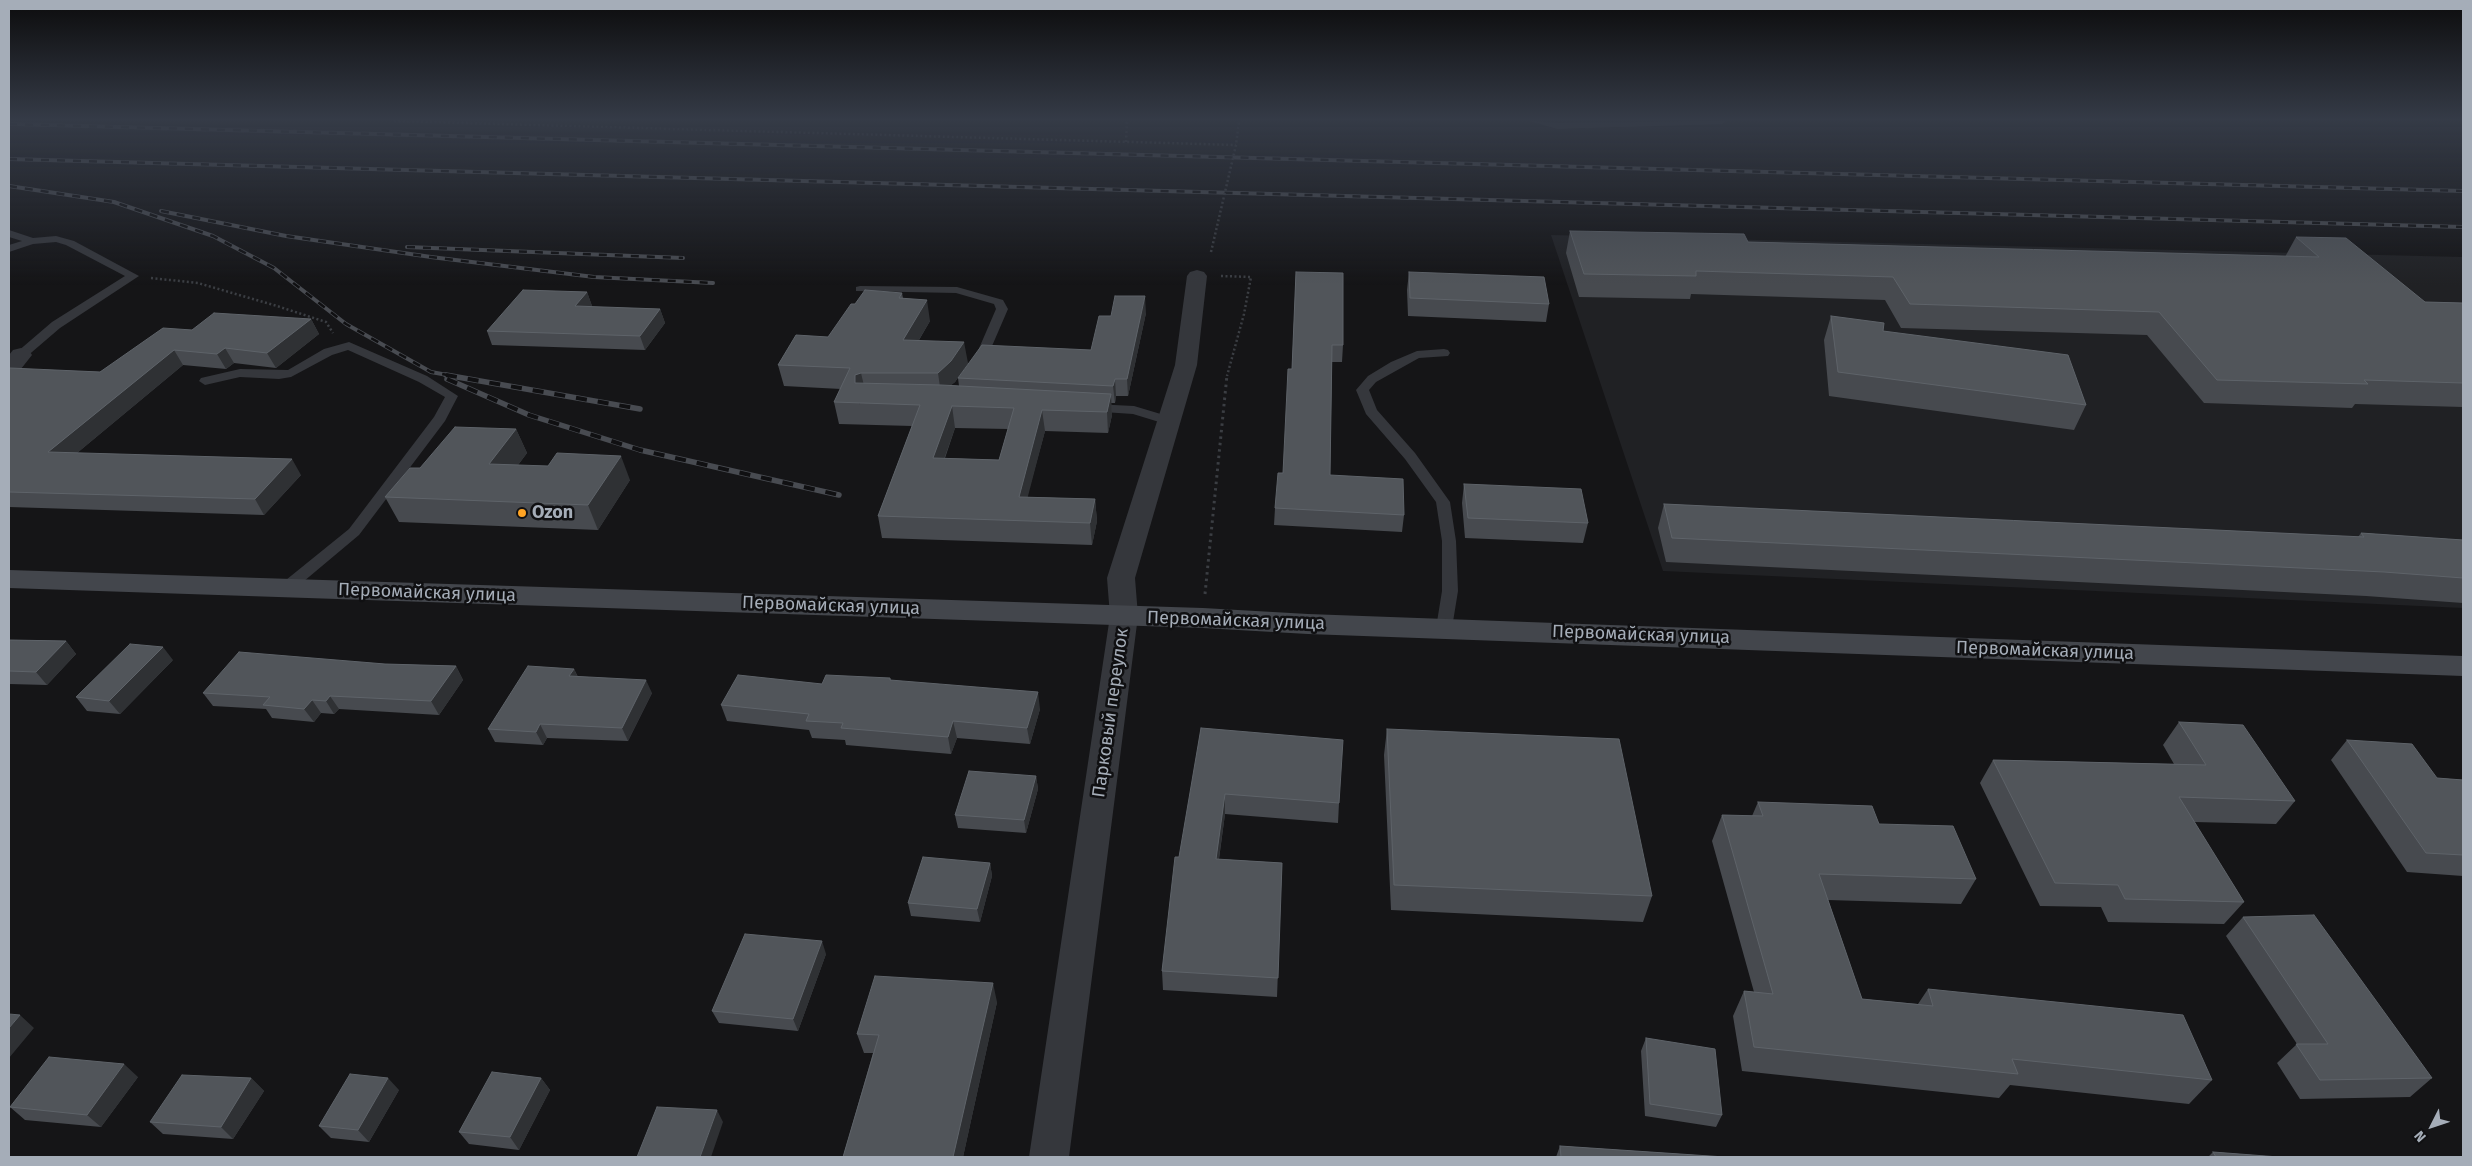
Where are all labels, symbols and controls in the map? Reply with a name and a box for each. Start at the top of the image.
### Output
place label: Ozon [532,502,573,524]
marker: Ozon [516,507,528,519]
street label: Первомайская улица [338,579,516,607]
street label: Первомайская улица [742,592,920,620]
street label: Первомайская улица [1147,607,1325,635]
street label: Первомайская улица [1552,621,1730,649]
street label: Парковый переулок [1088,627,1134,799]
street label: Первомайская улица [1956,637,2134,665]
north arrow [2407,1101,2457,1151]
text: N [2411,1127,2430,1145]

